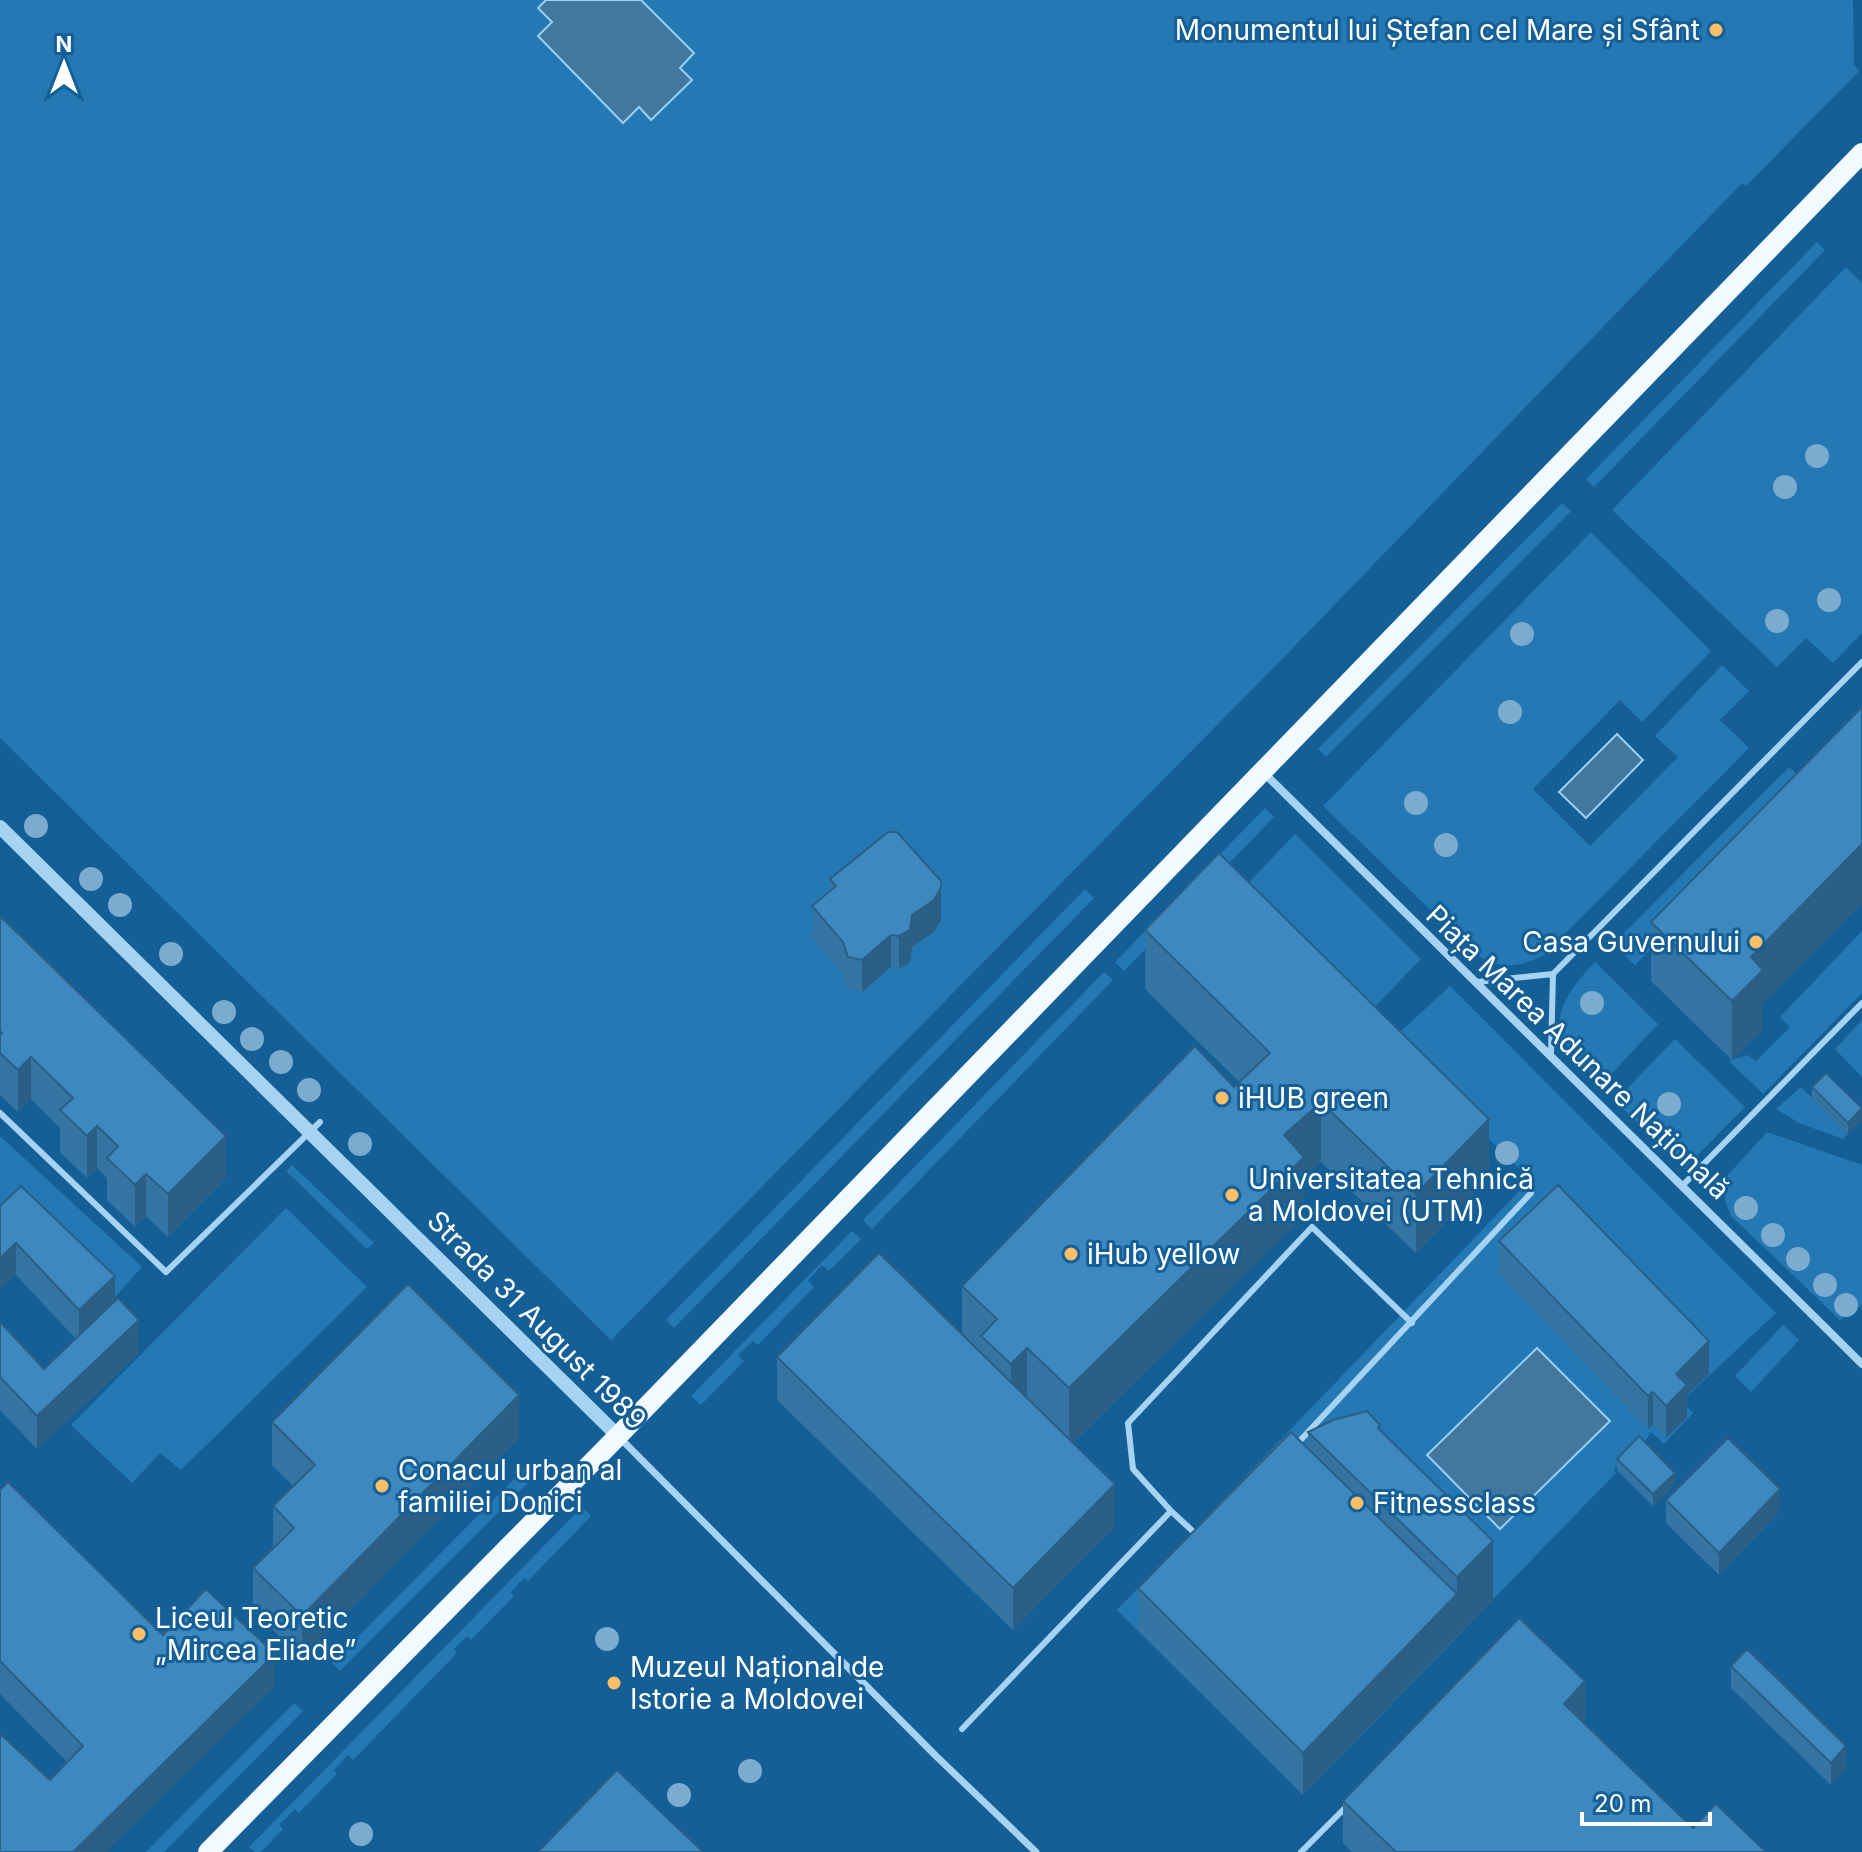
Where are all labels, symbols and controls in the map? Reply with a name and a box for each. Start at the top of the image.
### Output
place label: Monumentul lui Ștefan cel Mare și Sfânt [1175,13,1700,47]
marker: Monumentul lui Ștefan cel Mare și Sfânt [1707,21,1725,39]
north arrow [24,24,104,104]
text: N [56,31,72,57]
street label: Piața Marea Adunare Națională [1419,898,1737,1206]
place label: Casa Guvernului [1522,925,1740,959]
marker: Casa Guvernului [1747,933,1765,951]
place label: iHUB green [1238,1081,1389,1115]
marker: iHUB green [1213,1089,1231,1107]
place label: Universitatea Tehnică a Moldovei (UTM) [1248,1162,1534,1228]
marker: Universitatea Tehnică a Moldovei (UTM) [1223,1186,1241,1204]
street label: Strada 31 August 1989 [420,1203,654,1437]
place label: iHub yellow [1087,1237,1240,1271]
marker: iHub yellow [1062,1245,1080,1263]
place label: Conacul urban al familiei Donici [398,1453,622,1519]
marker: Conacul urban al familiei Donici [373,1477,391,1495]
place label: Fitnessclass [1373,1486,1536,1520]
marker: Fitnessclass [1348,1494,1366,1512]
place label: Liceul Teoretic „Mircea Eliade” [155,1601,356,1667]
marker: Liceul Teoretic „Mircea Eliade” [130,1625,148,1643]
place label: Muzeul Național de Istorie a Moldovei [630,1650,884,1716]
marker: Muzeul Național de Istorie a Moldovei [605,1674,623,1692]
scale bar [1582,1776,1710,1826]
text: 20 m [1594,1789,1652,1818]

